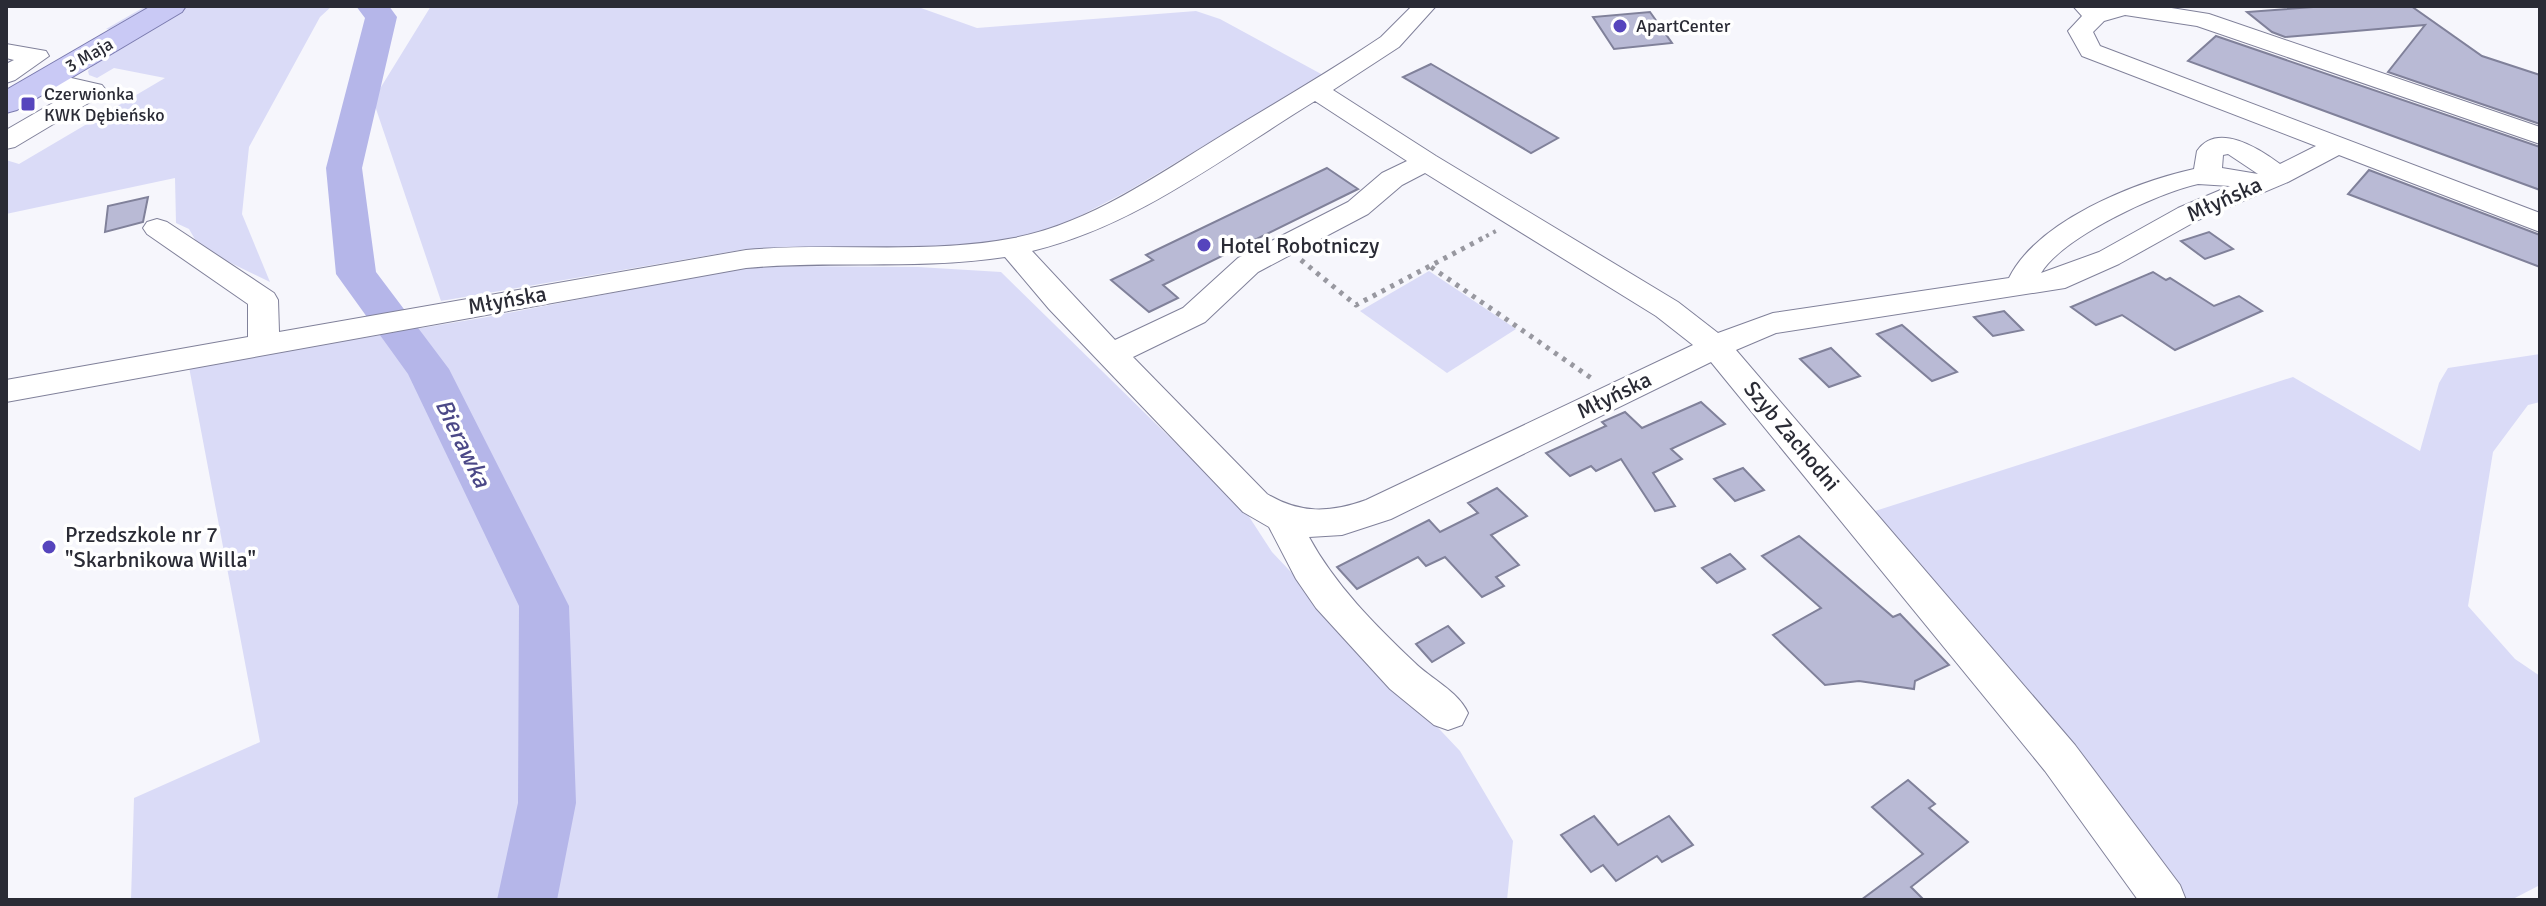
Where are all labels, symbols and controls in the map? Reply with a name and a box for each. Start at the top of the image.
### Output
place label: ApartCenter [1636,15,1731,37]
marker: ApartCenter [1611,17,1629,35]
street label: 3 Maja [61,33,117,77]
place label: Czerwionka KWK Dębieńsko [44,83,165,126]
marker: Czerwionka KWK Dębieńsko [19,95,37,113]
street label: Młyńska [2182,170,2266,228]
place label: Hotel Robotniczy [1220,232,1380,259]
marker: Hotel Robotniczy [1195,236,1213,254]
street label: Młyńska [465,280,549,320]
street label: Młyńska [1572,365,1656,425]
street label: Szyb Zachodni [1738,376,1846,496]
water label: Bierawka [429,394,498,493]
place label: Przedszkole nr 7 "Skarbnikowa Willa" [65,521,256,573]
marker: Przedszkole nr 7 "Skarbnikowa Willa" [40,538,58,556]

